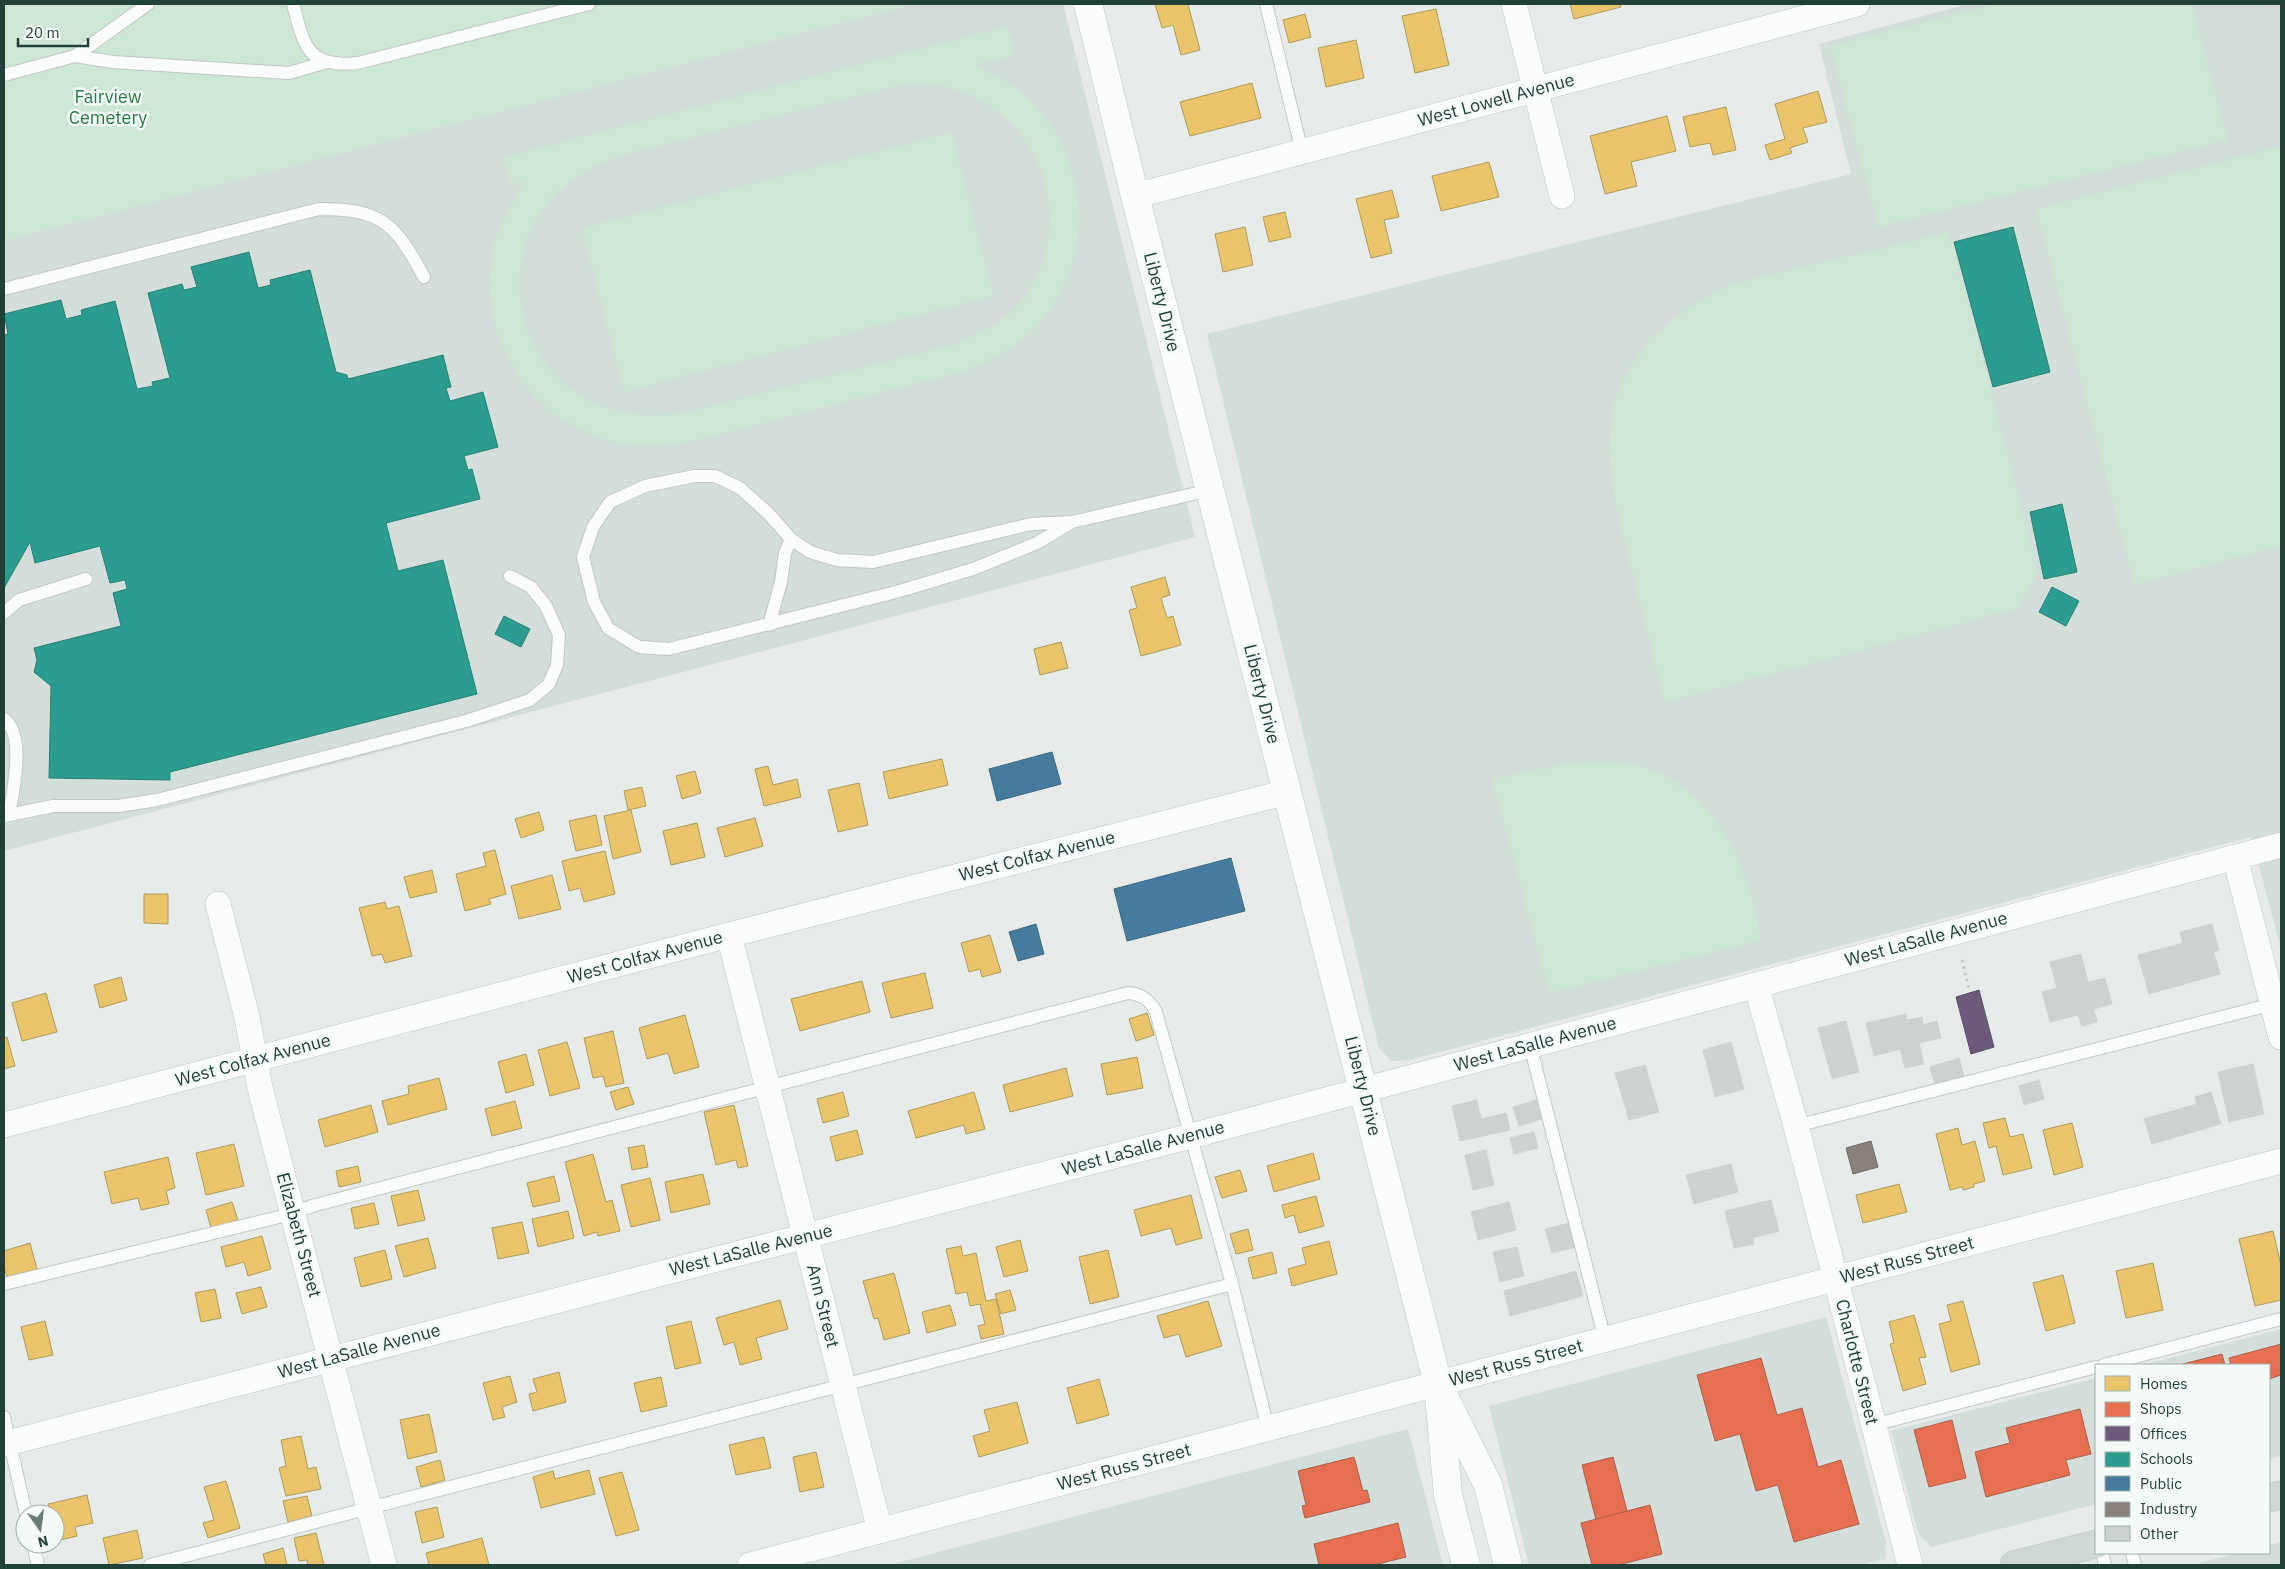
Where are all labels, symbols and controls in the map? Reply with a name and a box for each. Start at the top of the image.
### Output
scale bar [18,15,88,47]
text: 20 m [25,23,60,42]
street label: West Lowell Avenue [1415,67,1577,132]
park label: Fairview Cemetery [69,85,147,129]
street label: Liberty Drive [1139,250,1186,354]
street label: Liberty Drive [1239,642,1286,746]
street label: West Colfax Avenue [957,825,1117,886]
street label: West LaSalle Avenue [1842,906,2010,971]
street label: West Colfax Avenue [565,925,725,988]
street label: West LaSalle Avenue [1451,1011,1619,1076]
street label: West Colfax Avenue [173,1028,333,1091]
street label: Liberty Drive [1340,1034,1387,1138]
street label: West LaSalle Avenue [1059,1115,1227,1180]
street label: Elizabeth Street [272,1170,327,1300]
street label: West LaSalle Avenue [667,1218,835,1281]
street label: West Russ Street [1837,1231,1976,1288]
street label: Ann Street [802,1262,845,1350]
street label: Charlotte Street [1831,1297,1884,1427]
street label: West LaSalle Avenue [275,1318,443,1383]
street label: West Russ Street [1446,1334,1585,1391]
legend [2095,1364,2270,1554]
text: Homes [2140,1374,2188,1393]
text: Shops [2140,1399,2182,1418]
text: Offices [2140,1424,2187,1443]
street label: West Russ Street [1054,1438,1193,1495]
text: Schools [2140,1449,2193,1468]
text: Public [2140,1474,2182,1493]
text: Industry [2140,1499,2198,1518]
north arrow [15,1504,65,1554]
text: Other [2140,1524,2179,1543]
text: N [36,1532,50,1552]

